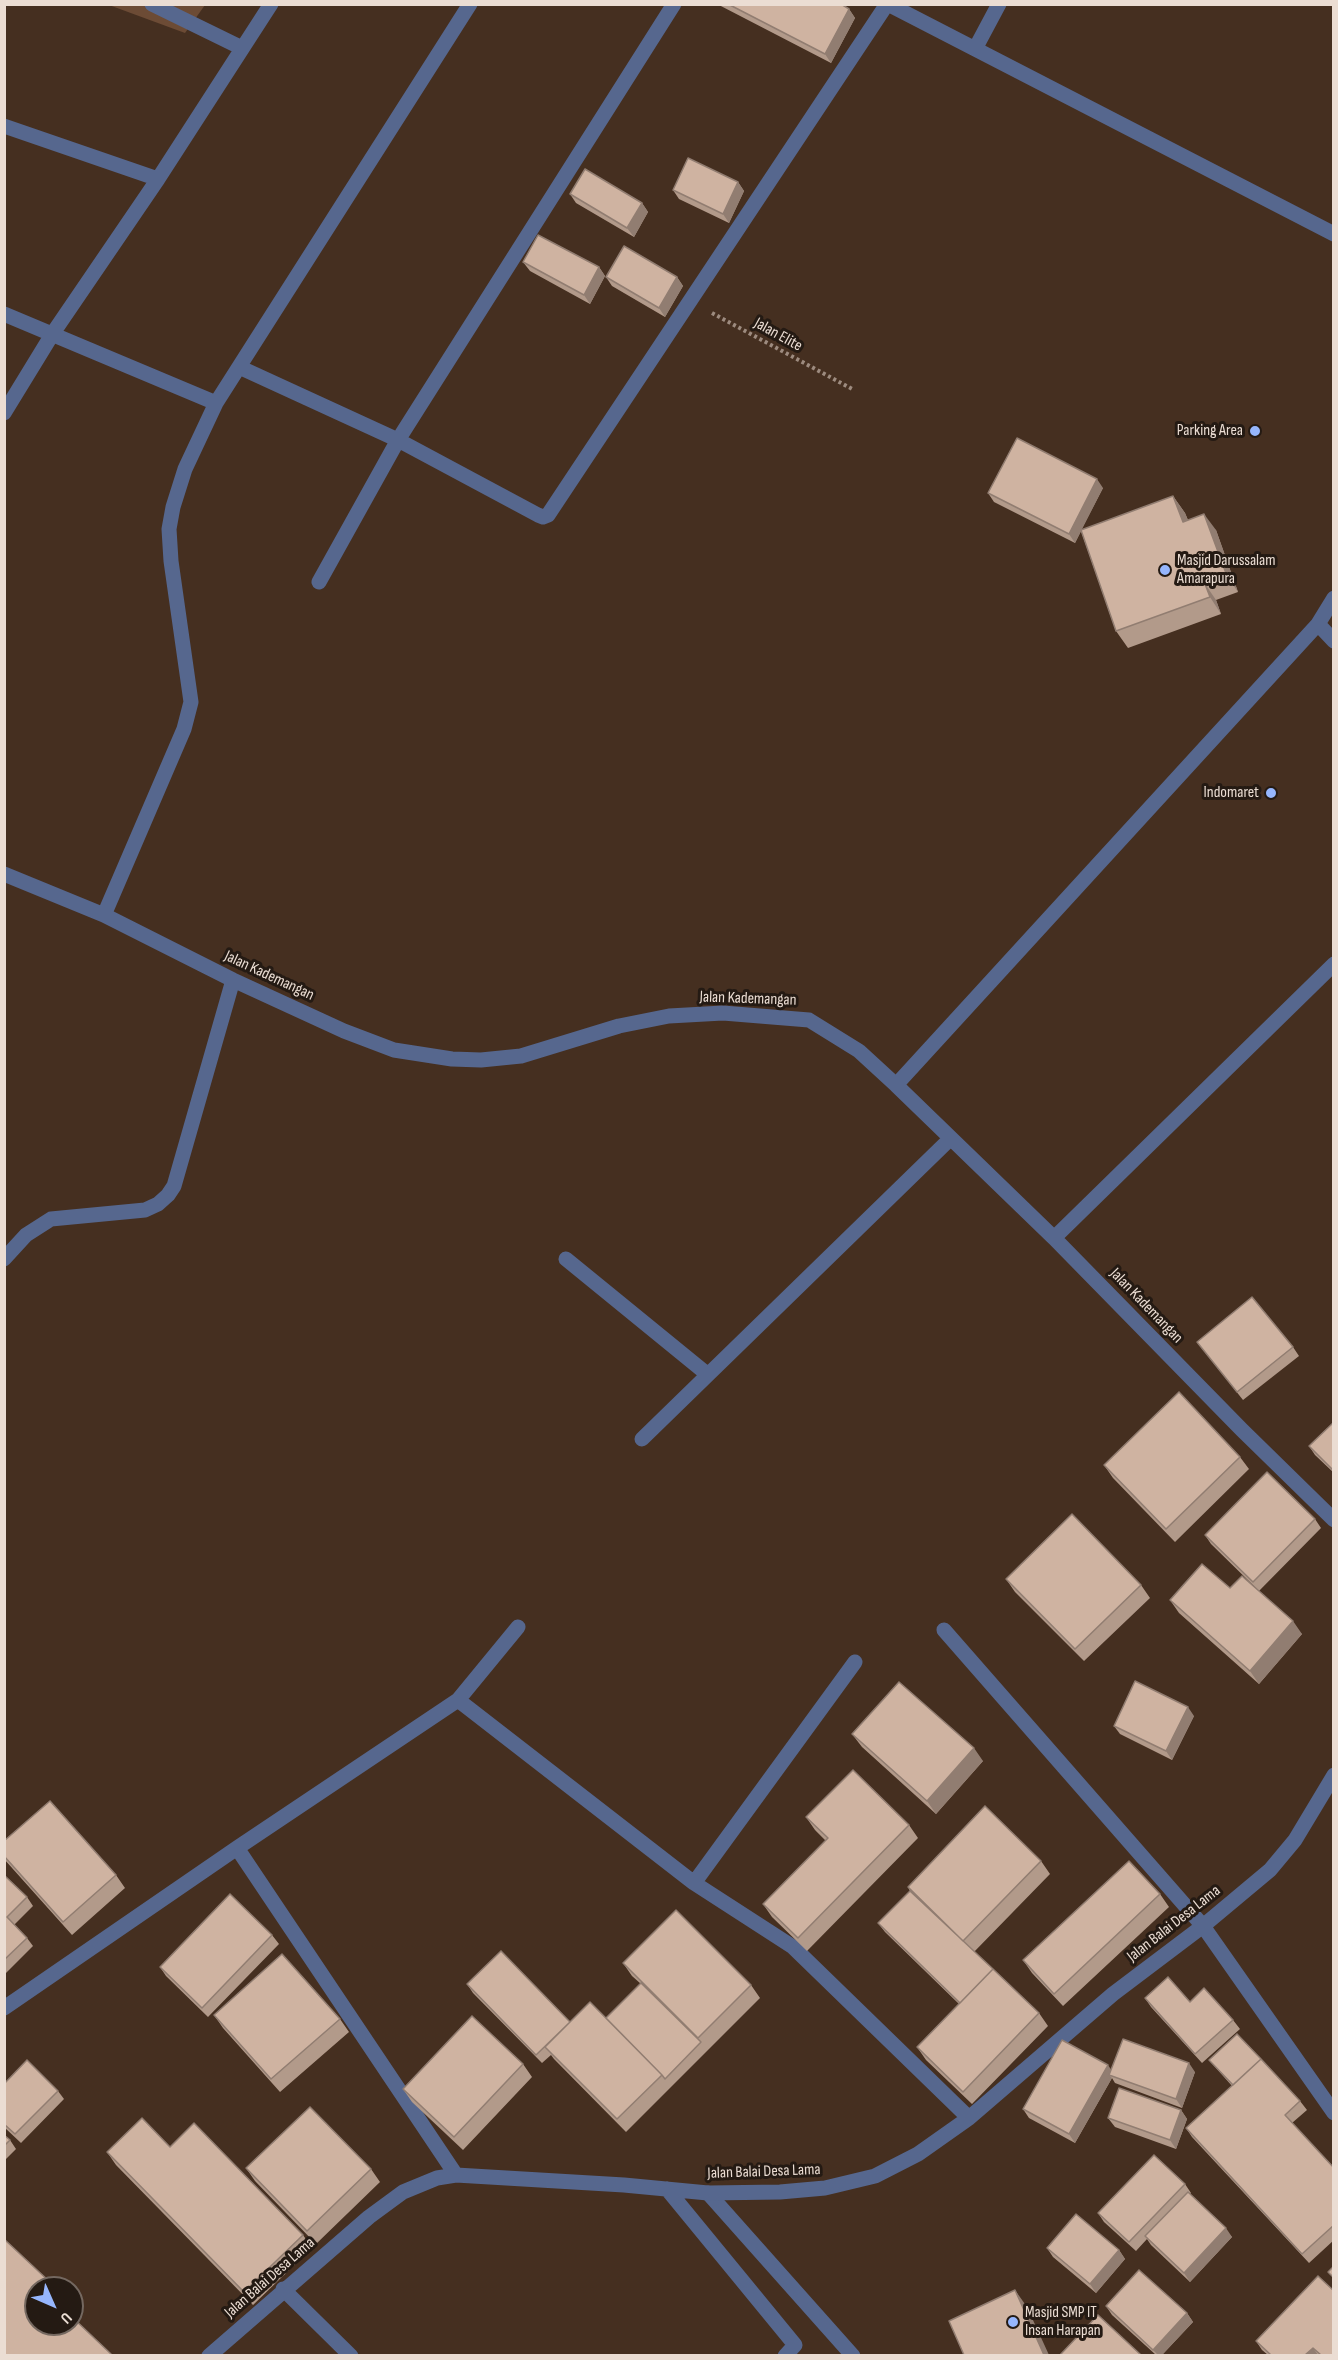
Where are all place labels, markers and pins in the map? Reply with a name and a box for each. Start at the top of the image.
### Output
place label: Parking Area [1177,421,1243,441]
marker: Parking Area [1248,424,1262,438]
place label: Masjid Darussalam Amarapura [1177,551,1275,589]
marker: Masjid Darussalam Amarapura [1158,563,1172,577]
place label: Indomaret [1204,783,1259,803]
marker: Indomaret [1264,786,1278,800]
place label: Masjid SMP IT Insan Harapan [1025,2303,1101,2341]
marker: Masjid SMP IT Insan Harapan [1006,2315,1020,2329]

